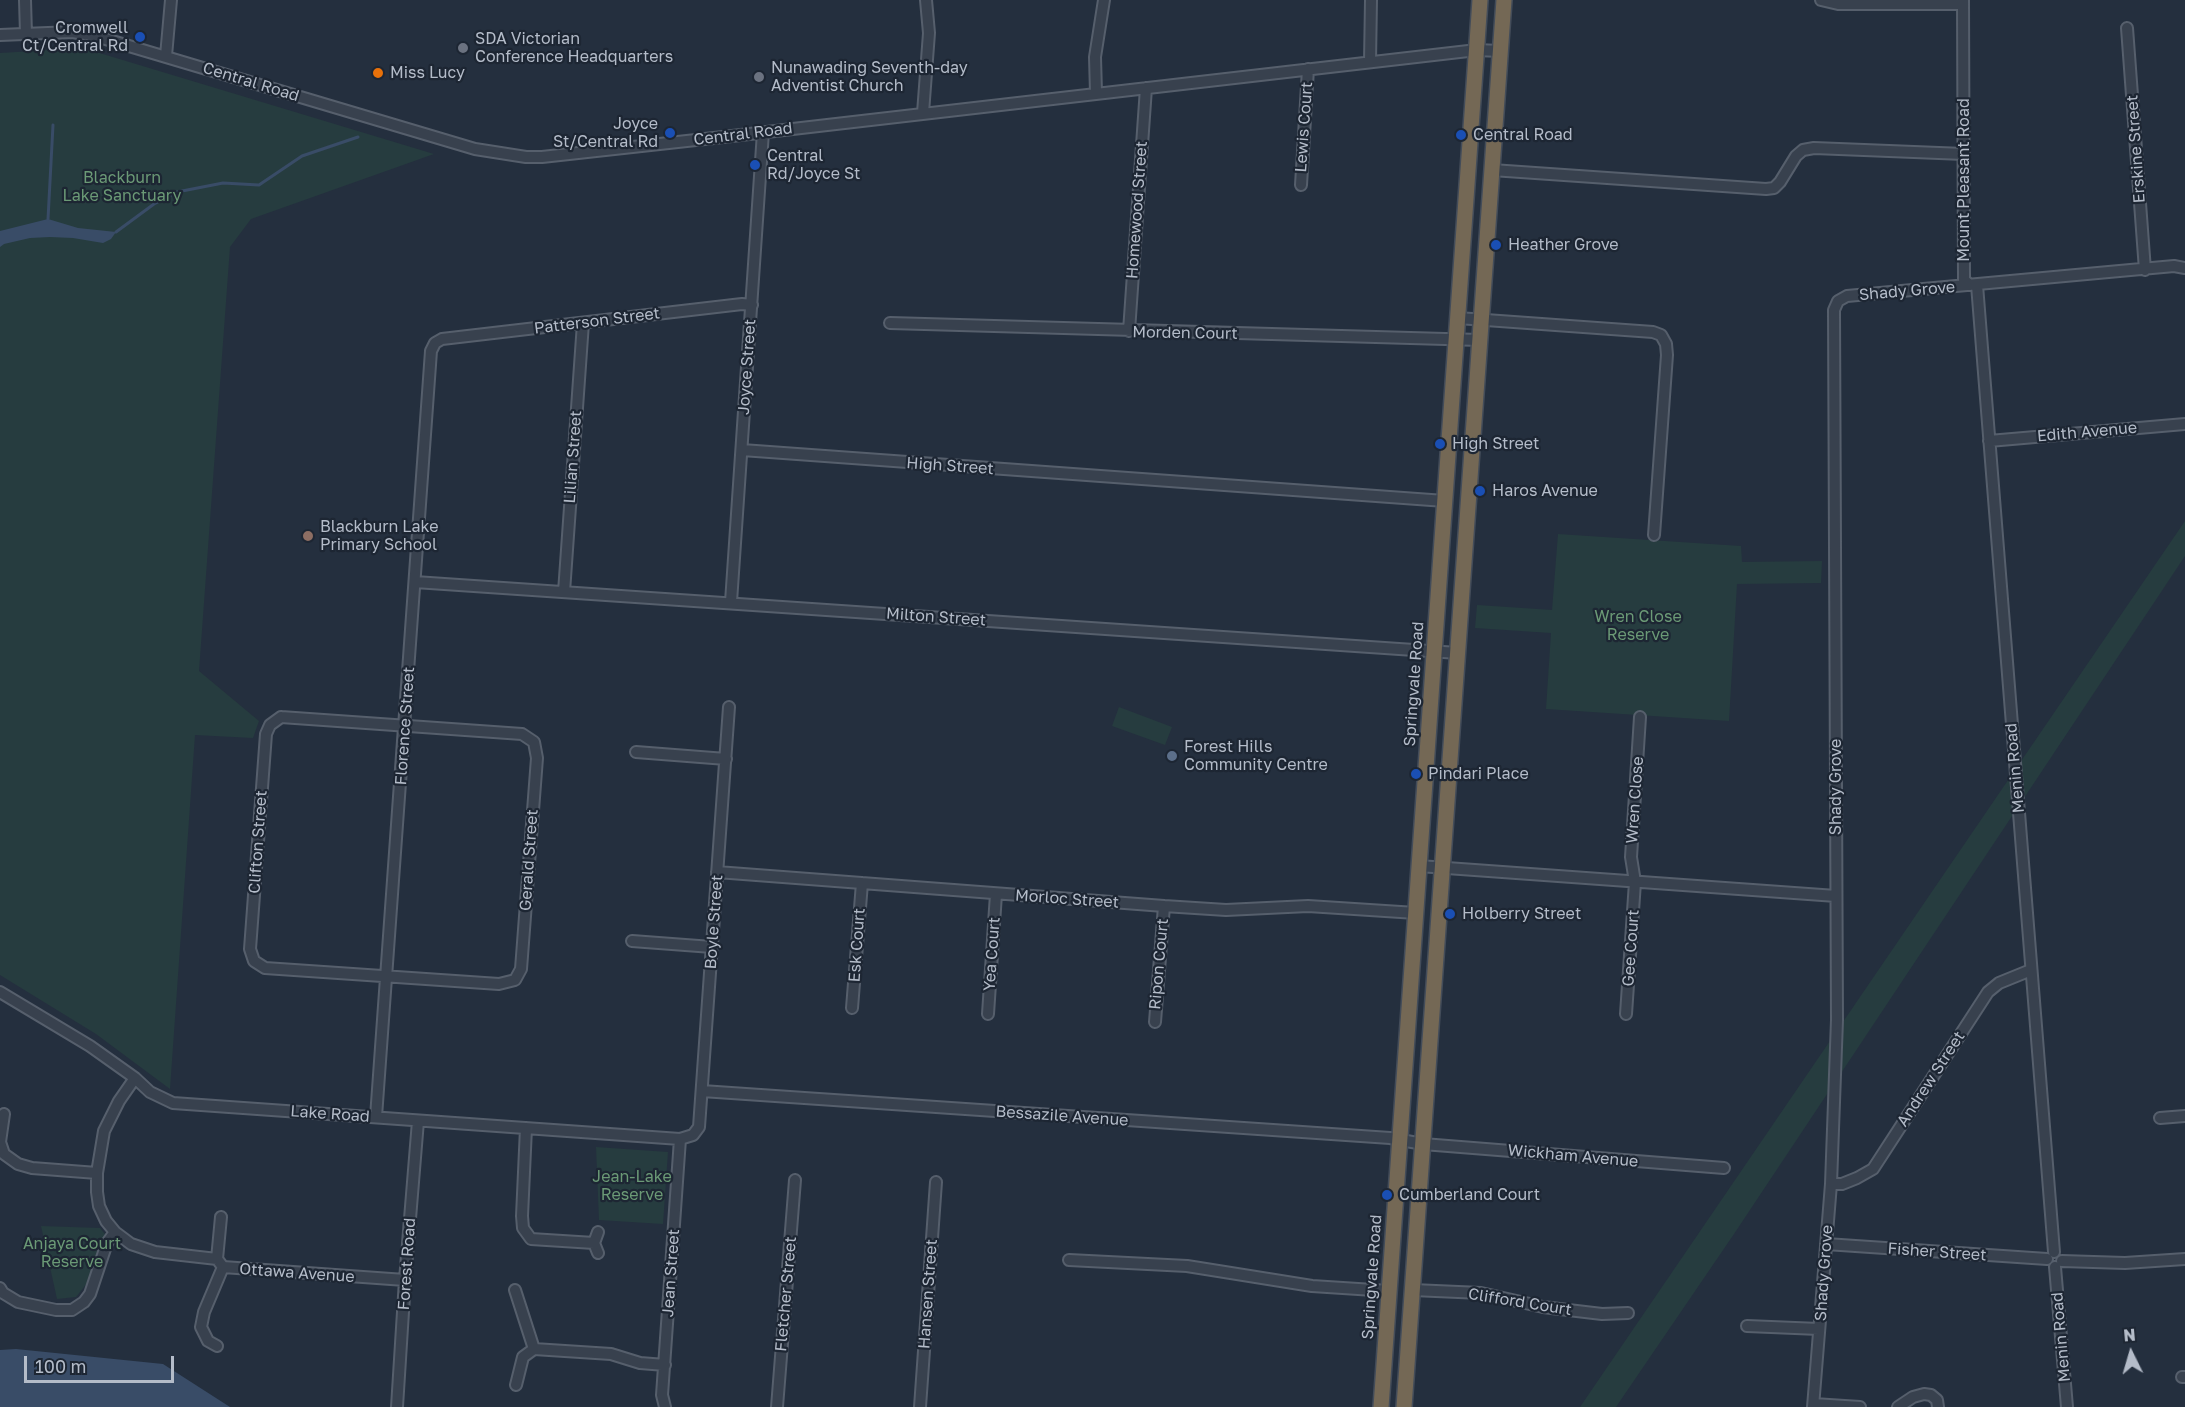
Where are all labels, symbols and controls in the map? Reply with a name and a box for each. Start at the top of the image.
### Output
place label: Cromwell Ct/Central Rd [22,18,128,56]
place label: SDA Victorian Conference Headquarters [475,29,673,67]
marker: Cromwell Ct/Central Rd [133,30,147,44]
marker: SDA Victorian Conference Headquarters [456,41,470,55]
street label: Central Road [201,58,301,106]
place label: Nunawading Seventh-day Adventist Church [771,58,968,96]
place label: Miss Lucy [390,63,465,83]
marker: Miss Lucy [371,66,385,80]
marker: Nunawading Seventh-day Adventist Church [752,70,766,84]
street label: Lewis Court [1291,81,1317,173]
street label: Erskine Street [2123,94,2149,204]
street label: Mount Pleasant Road [1954,98,1974,262]
place label: Joyce St/Central Rd [553,114,658,152]
street label: Central Road [692,118,794,150]
place label: Central Road [1473,125,1573,145]
marker: Joyce St/Central Rd [663,126,677,140]
marker: Central Road [1454,128,1468,142]
street label: Homewood Street [1123,140,1151,280]
place label: Central Rd/Joyce St [767,146,860,184]
marker: Central Rd/Joyce St [748,158,762,172]
park label: Blackburn Lake Sanctuary [63,168,181,206]
place label: Heather Grove [1508,235,1619,255]
marker: Heather Grove [1489,238,1503,252]
street label: Shady Grove [1858,277,1956,305]
street label: Patterson Street [533,304,661,338]
street label: Joyce Street [734,318,760,416]
street label: Morden Court [1132,322,1238,344]
street label: Lilian Street [560,410,586,504]
street label: Edith Avenue [2036,418,2138,446]
place label: High Street [1452,434,1539,454]
marker: High Street [1433,437,1447,451]
street label: High Street [906,453,994,479]
place label: Haros Avenue [1492,481,1598,501]
marker: Haros Avenue [1473,484,1487,498]
place label: Blackburn Lake Primary School [320,517,439,555]
marker: Blackburn Lake Primary School [301,529,315,543]
street label: Milton Street [885,604,987,630]
park label: Wren Close Reserve [1594,607,1682,645]
street label: Springvale Road [1400,621,1428,747]
street label: Florence Street [391,666,419,786]
street label: Menin Road [2002,722,2028,814]
place label: Forest Hills Community Centre [1184,737,1328,775]
street label: Shady Grove [1826,739,1846,835]
marker: Forest Hills Community Centre [1165,749,1179,763]
street label: Wren Close [1622,756,1648,844]
place label: Pindari Place [1428,764,1529,784]
marker: Pindari Place [1409,767,1423,781]
street label: Clifton Street [245,790,271,894]
street label: Gerald Street [516,809,542,911]
street label: Boyle Street [701,874,727,970]
street label: Morloc Street [1014,886,1120,912]
place label: Holberry Street [1462,904,1581,924]
street label: Esk Court [845,907,869,983]
marker: Holberry Street [1443,907,1457,921]
street label: Gee Court [1619,909,1643,987]
street label: Yea Court [980,916,1004,992]
street label: Ripon Court [1145,918,1173,1010]
street label: Andrew Street [1893,1028,1969,1130]
street label: Lake Road [290,1102,370,1126]
street label: Bessazile Avenue [995,1102,1129,1130]
street label: Wickham Avenue [1507,1141,1639,1171]
park label: Jean-Lake Reserve [592,1167,672,1205]
place label: Cumberland Court [1399,1185,1540,1205]
marker: Cumberland Court [1380,1188,1394,1202]
street label: Springvale Road [1358,1214,1386,1340]
street label: Forest Road [394,1217,420,1311]
street label: Shady Grove [1811,1224,1837,1322]
street label: Jean Street [658,1228,684,1318]
park label: Anjaya Court Reserve [23,1234,121,1272]
street label: Fletcher Street [771,1236,801,1352]
street label: Hansen Street [915,1238,941,1350]
street label: Fisher Street [1887,1239,1987,1265]
street label: Ottawa Avenue [239,1259,355,1287]
street label: Clifford Court [1467,1284,1573,1320]
street label: Menin Road [2048,1291,2074,1383]
north arrow [2101,1323,2161,1383]
text: N [2122,1325,2136,1346]
scale bar [27,1344,177,1382]
text: 100 m [35,1355,86,1377]

